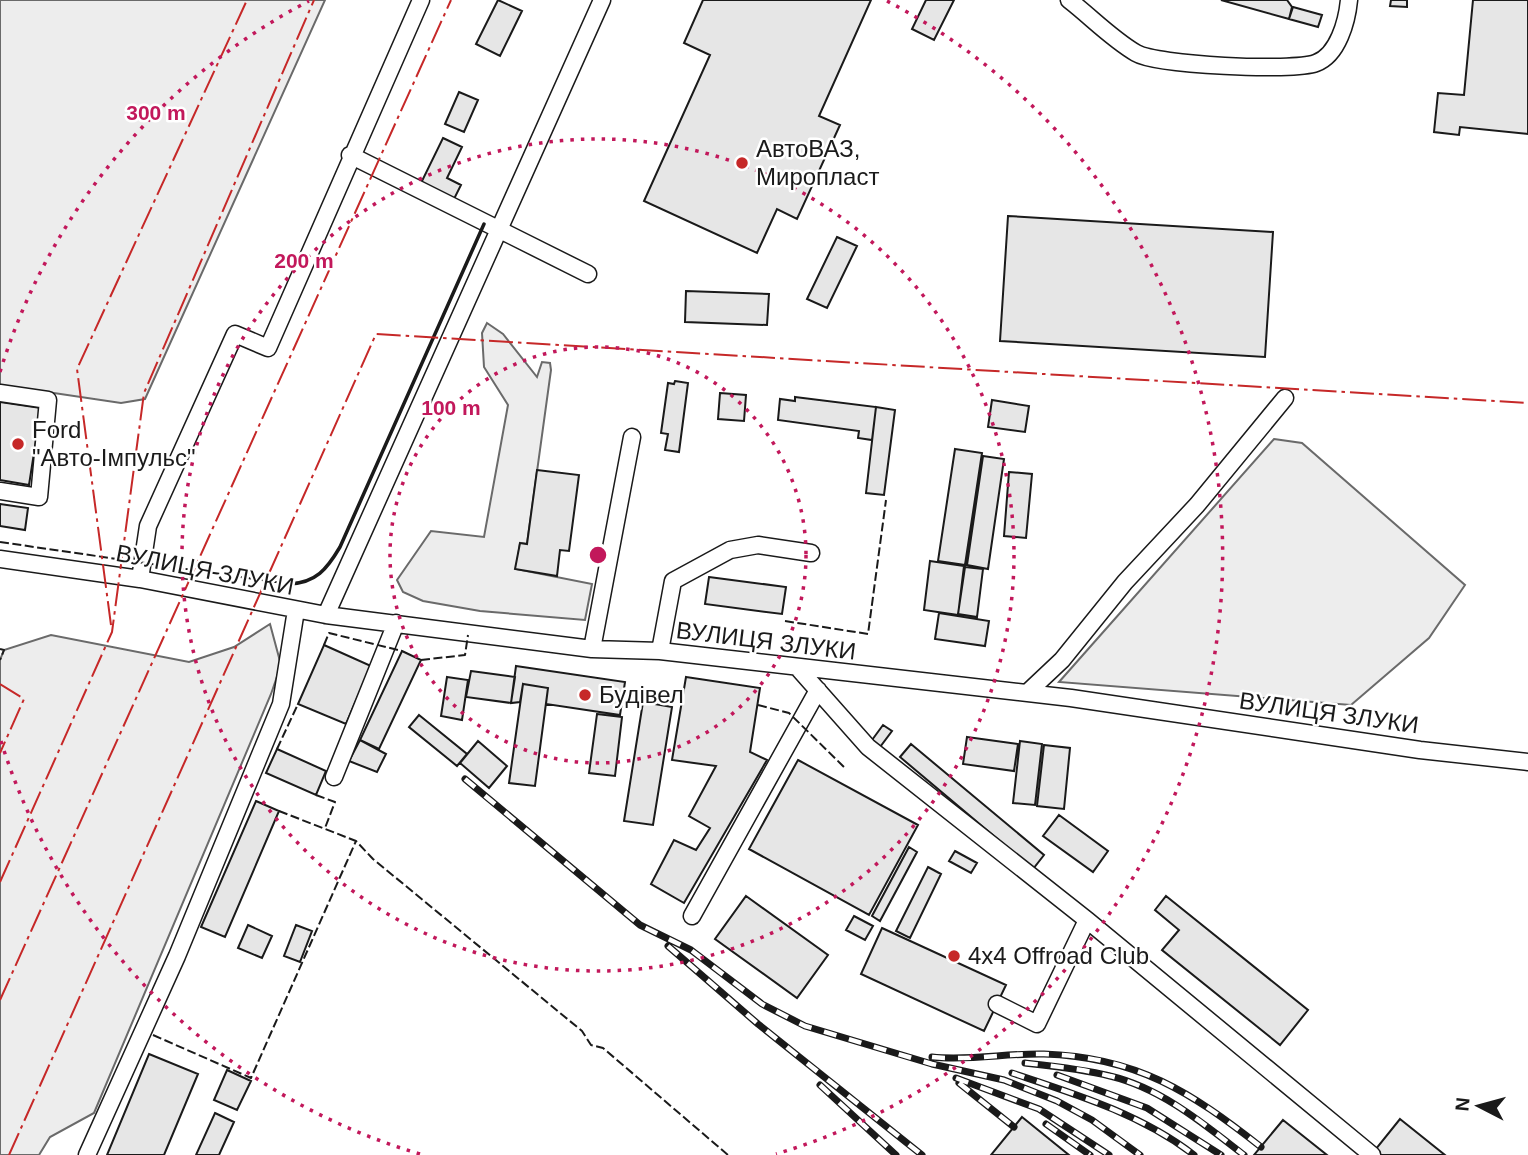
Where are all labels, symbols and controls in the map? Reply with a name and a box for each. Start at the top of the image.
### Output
text: 300 m [126,101,186,124]
place label: АвтоВАЗ, Миропласт [756,135,879,190]
marker: АвтоВАЗ, Миропласт [734,155,750,171]
text: 200 m [274,249,334,272]
text: 100 m [421,396,481,419]
place label: Ford "Авто-Імпульс" [32,416,195,471]
marker: Ford "Авто-Імпульс" [10,436,26,452]
street label: ВУЛИЦЯ ЗЛУКИ [114,539,296,600]
centre of rings [586,543,610,567]
street label: ВУЛИЦЯ ЗЛУКИ [675,616,857,665]
place label: Будівел [599,681,684,708]
marker: Будівел [577,687,593,703]
street label: ВУЛИЦЯ ЗЛУКИ [1238,687,1421,738]
place label: 4x4 Offroad Club [968,942,1149,969]
marker: 4x4 Offroad Club [946,948,962,964]
north arrow [1444,1071,1514,1141]
text: N [1451,1096,1474,1112]

